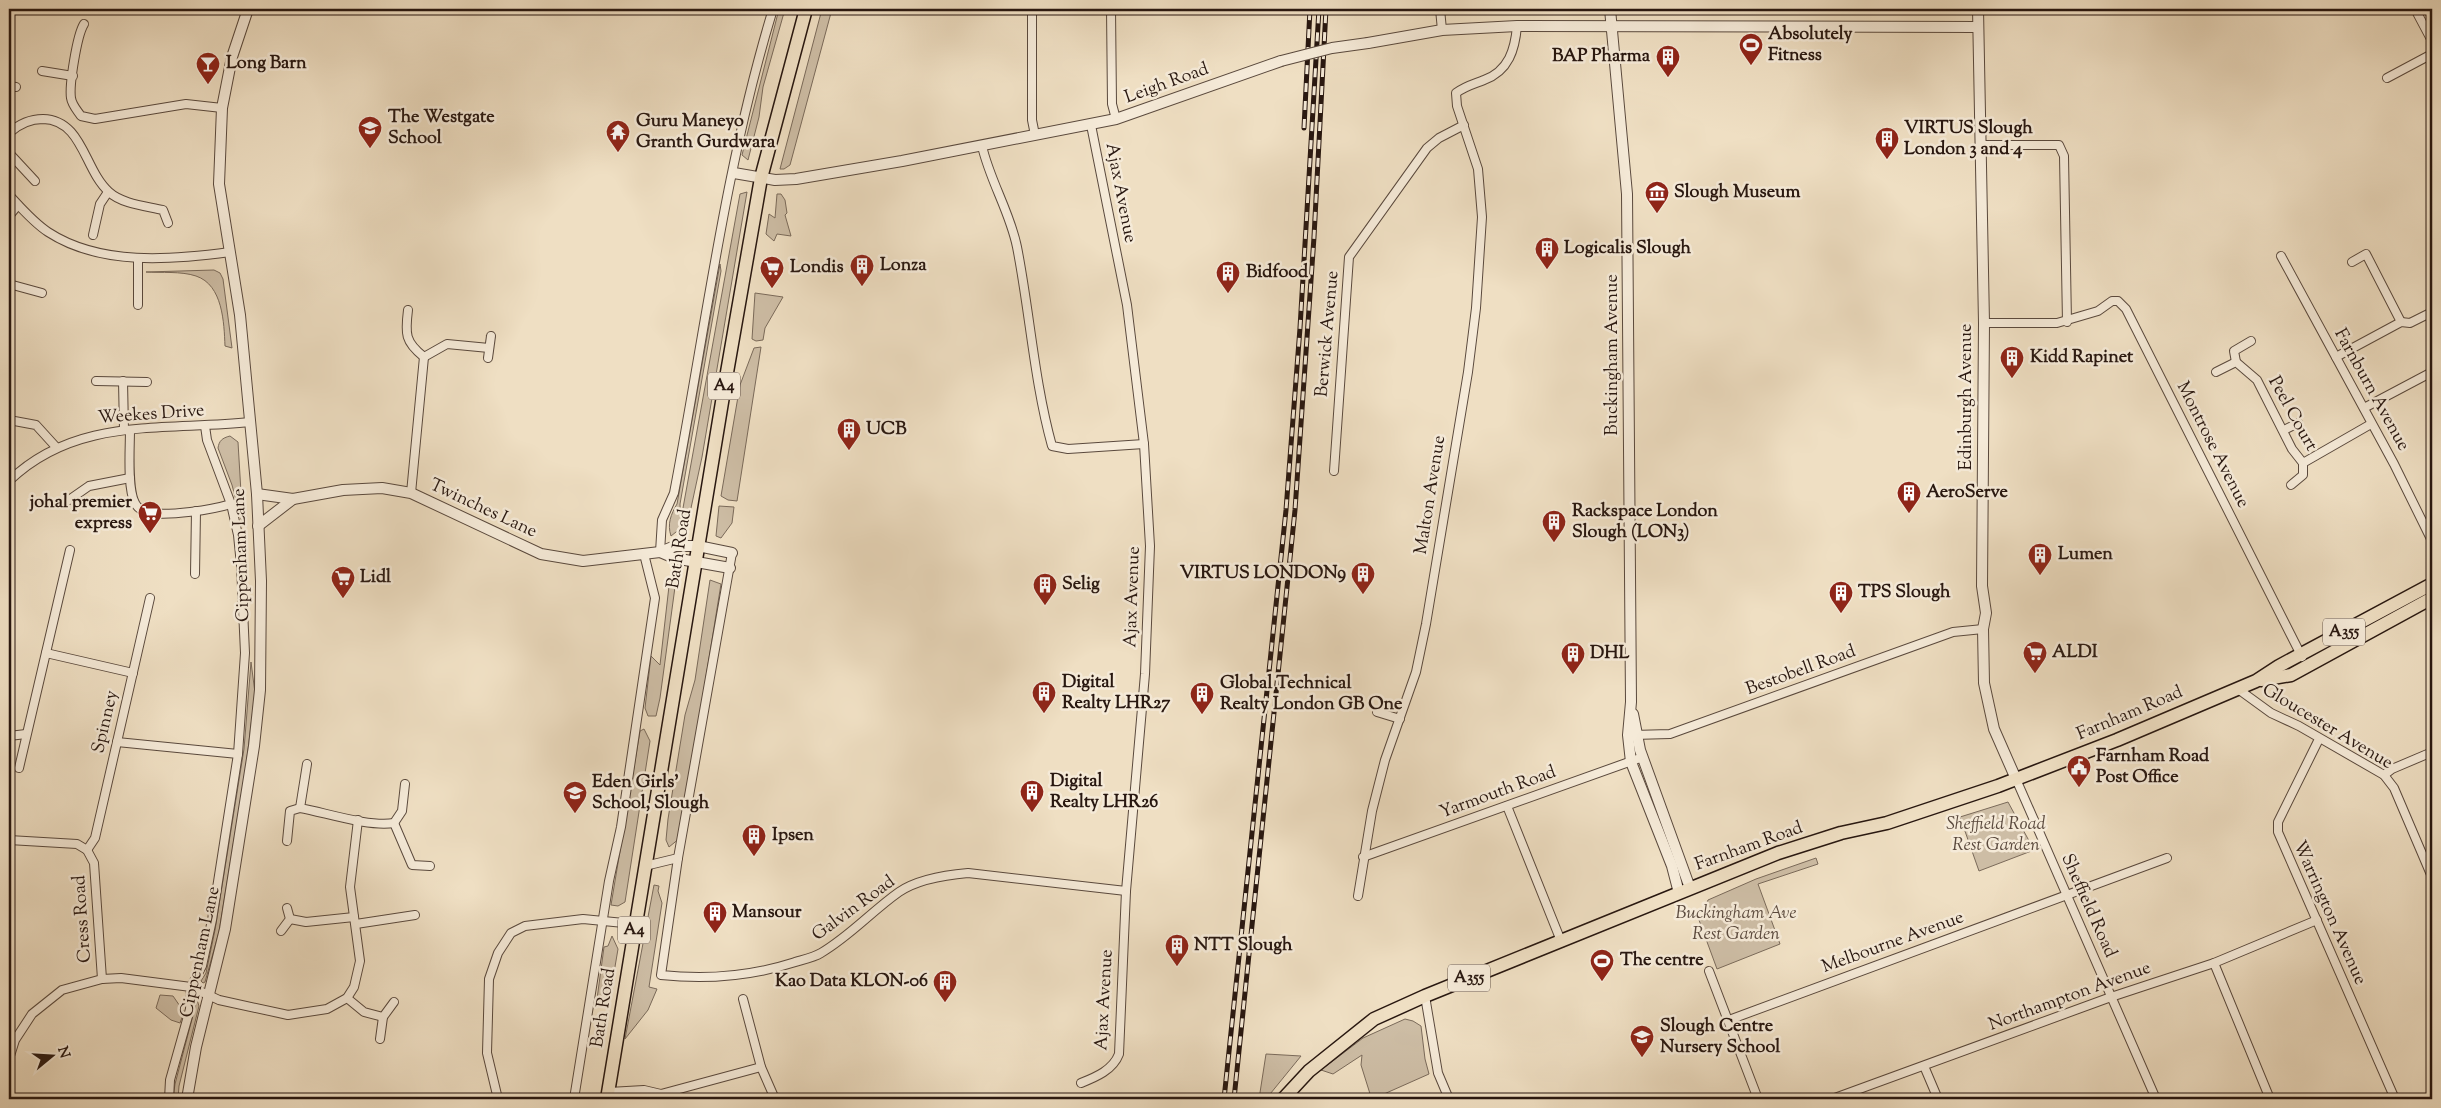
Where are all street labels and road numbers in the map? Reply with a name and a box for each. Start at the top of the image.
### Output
street label: Leigh Road [1121,57,1213,111]
street label: Ajax Avenue [1098,141,1142,245]
street label: Berwick Avenue [1310,270,1346,398]
street label: Buckingham Avenue [1600,274,1626,436]
street label: Edinburgh Avenue [1954,324,1980,470]
street label: Farnburn Avenue [2327,324,2415,456]
road number: A4 [708,372,740,400]
street label: Peel Court [2261,372,2323,456]
street label: Montrose Avenue [2169,377,2255,513]
street label: Weekes Drive [97,398,205,432]
street label: Malton Avenue [1409,434,1453,556]
street label: Twinches Lane [425,473,541,545]
street label: Cippenham Lane [227,488,257,622]
street label: Bath Road [661,507,699,591]
street label: Ajax Avenue [1118,546,1148,648]
road number: A355 [2323,618,2365,646]
street label: Bestobell Road [1742,639,1860,703]
street label: Gloucester Avenue [2257,678,2397,776]
street label: Farnham Road [2073,680,2187,748]
street label: Spinney [86,688,126,756]
street label: Yarmouth Road [1436,760,1560,826]
street label: Farnham Road [1691,815,1807,879]
street label: Warrington Avenue [2286,837,2372,989]
street label: Sheffield Road [2053,850,2123,962]
street label: Galvin Road [807,870,901,948]
street label: Cress Road [67,874,99,964]
street label: Cippenham Lane [174,884,228,1020]
street label: Melbourne Avenue [1818,905,1968,981]
road number: A4 [618,916,650,944]
street label: Ajax Avenue [1089,949,1121,1051]
street label: Northampton Avenue [1985,956,2155,1038]
road number: A355 [1448,964,1490,991]
street label: Bath Road [585,966,623,1050]

